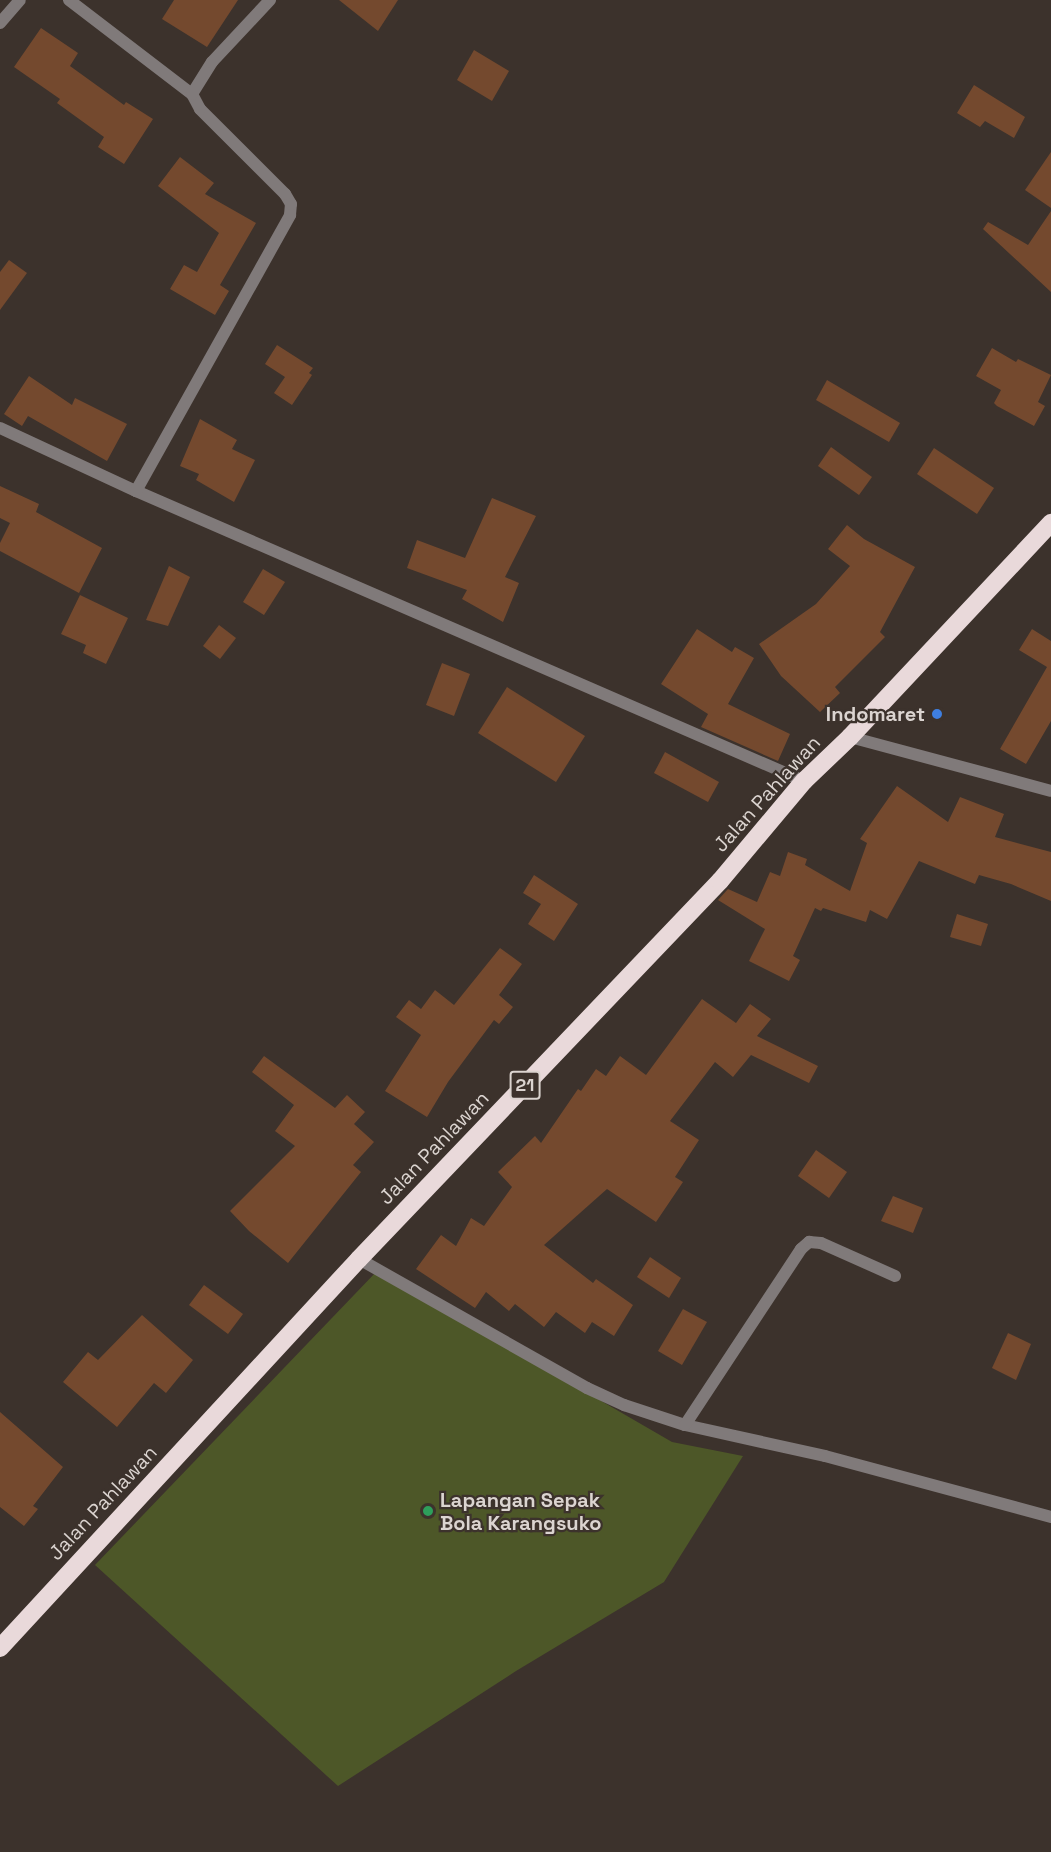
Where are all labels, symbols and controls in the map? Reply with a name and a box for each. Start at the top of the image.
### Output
place label: Indomaret [826,702,925,726]
marker: Indomaret [930,707,944,721]
street label: Jalan Pahlawan [709,731,825,857]
road number: 21 [508,1070,542,1100]
street label: Jalan Pahlawan [374,1086,494,1210]
street label: Jalan Pahlawan [44,1441,162,1565]
place label: Lapangan Sepak Bola Karangsuko [440,1488,602,1535]
marker: Lapangan Sepak Bola Karangsuko [421,1504,435,1518]

